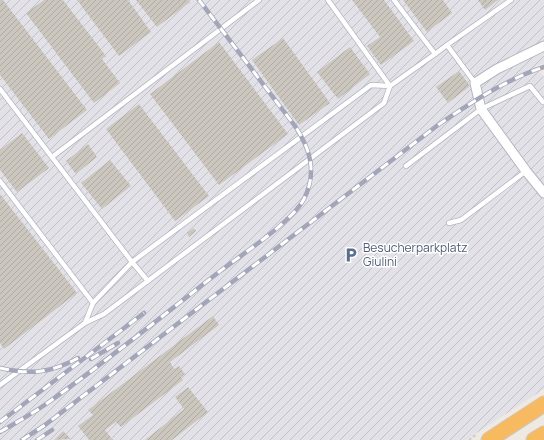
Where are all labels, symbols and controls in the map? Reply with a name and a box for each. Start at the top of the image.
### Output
place label: Besucherparkplatz Giulini [363,239,468,270]
parking icon: Besucherparkplatz Giulini [342,246,360,264]

